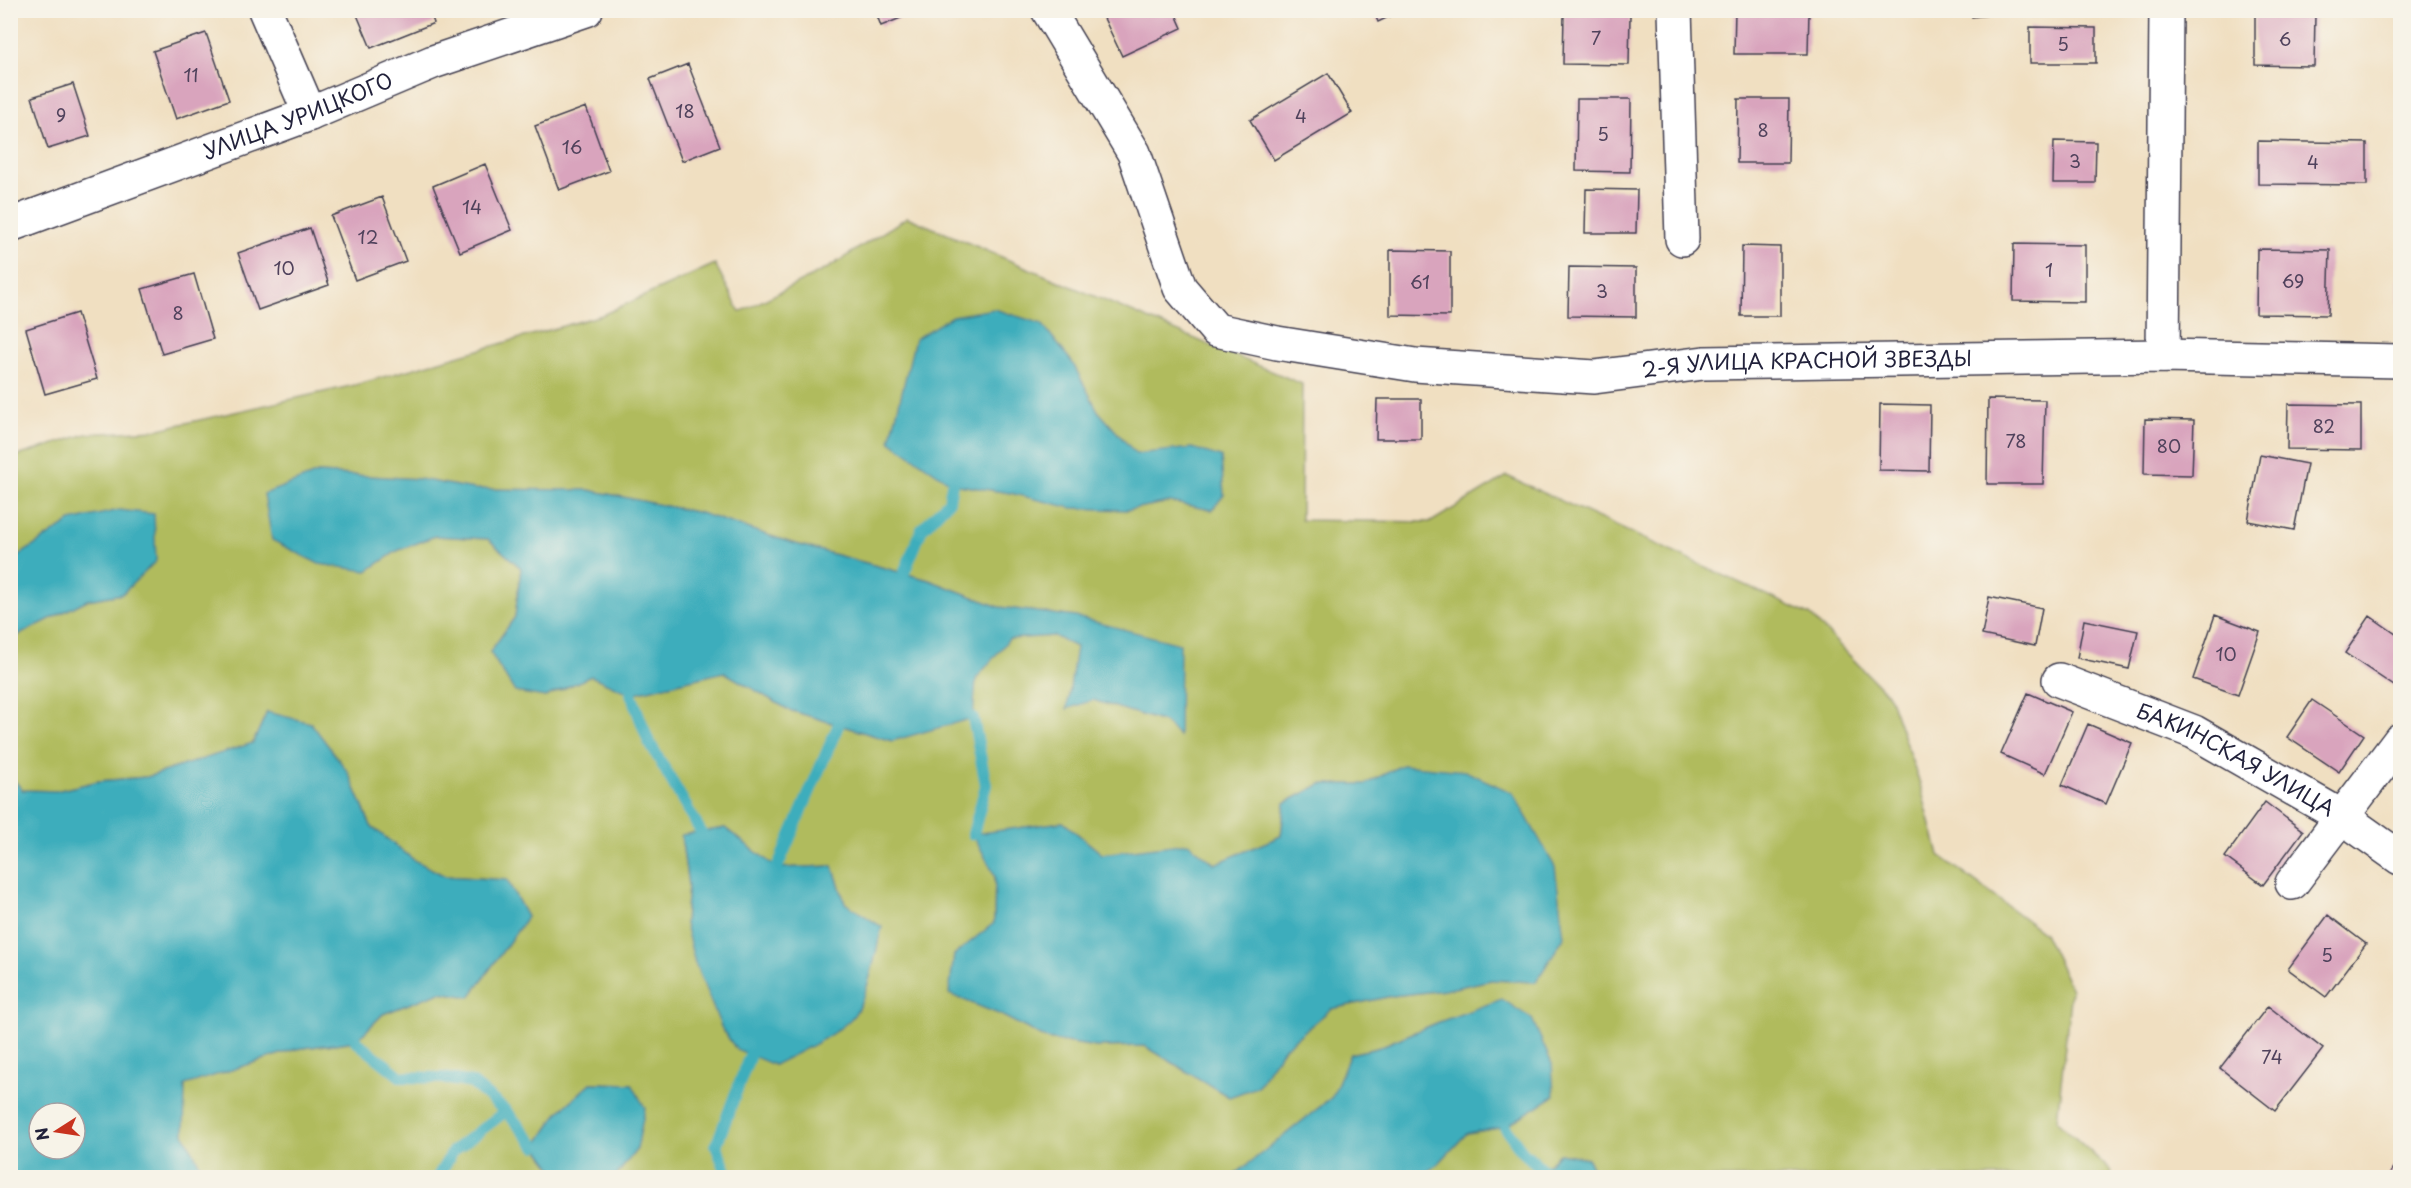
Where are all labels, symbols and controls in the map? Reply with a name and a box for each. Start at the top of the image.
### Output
house number: 7 [1591,24,1601,51]
house number: 6 [2279,25,2291,52]
house number: 5 [2057,30,2069,57]
house number: 11 [183,61,199,88]
street label: УЛИЦА УРИЦКОГО [198,63,397,166]
house number: 18 [675,97,695,124]
house number: 9 [56,101,66,128]
house number: 4 [1295,102,1307,129]
house number: 8 [1757,116,1769,143]
house number: 5 [1597,120,1609,147]
house number: 16 [562,133,582,160]
house number: 3 [2069,147,2081,174]
house number: 4 [2307,148,2319,175]
house number: 14 [462,193,482,220]
house number: 12 [358,223,378,250]
house number: 10 [273,254,295,281]
house number: 1 [2045,256,2053,283]
house number: 69 [2282,267,2304,294]
house number: 61 [1410,268,1430,295]
house number: 3 [1596,277,1608,304]
house number: 8 [172,299,184,326]
street label: 2-Я УЛИЦА КРАСНОЙ ЗВЕЗДЫ [1640,341,1972,385]
house number: 82 [2313,412,2335,439]
house number: 78 [2006,427,2027,454]
house number: 80 [2157,432,2181,459]
house number: 10 [2215,640,2237,667]
street label: БАКИНСКАЯ УЛИЦА [2132,693,2341,823]
house number: 5 [2321,941,2333,968]
house number: 74 [2261,1043,2283,1070]
north arrow [27,1101,87,1161]
text: N [28,1126,54,1143]

